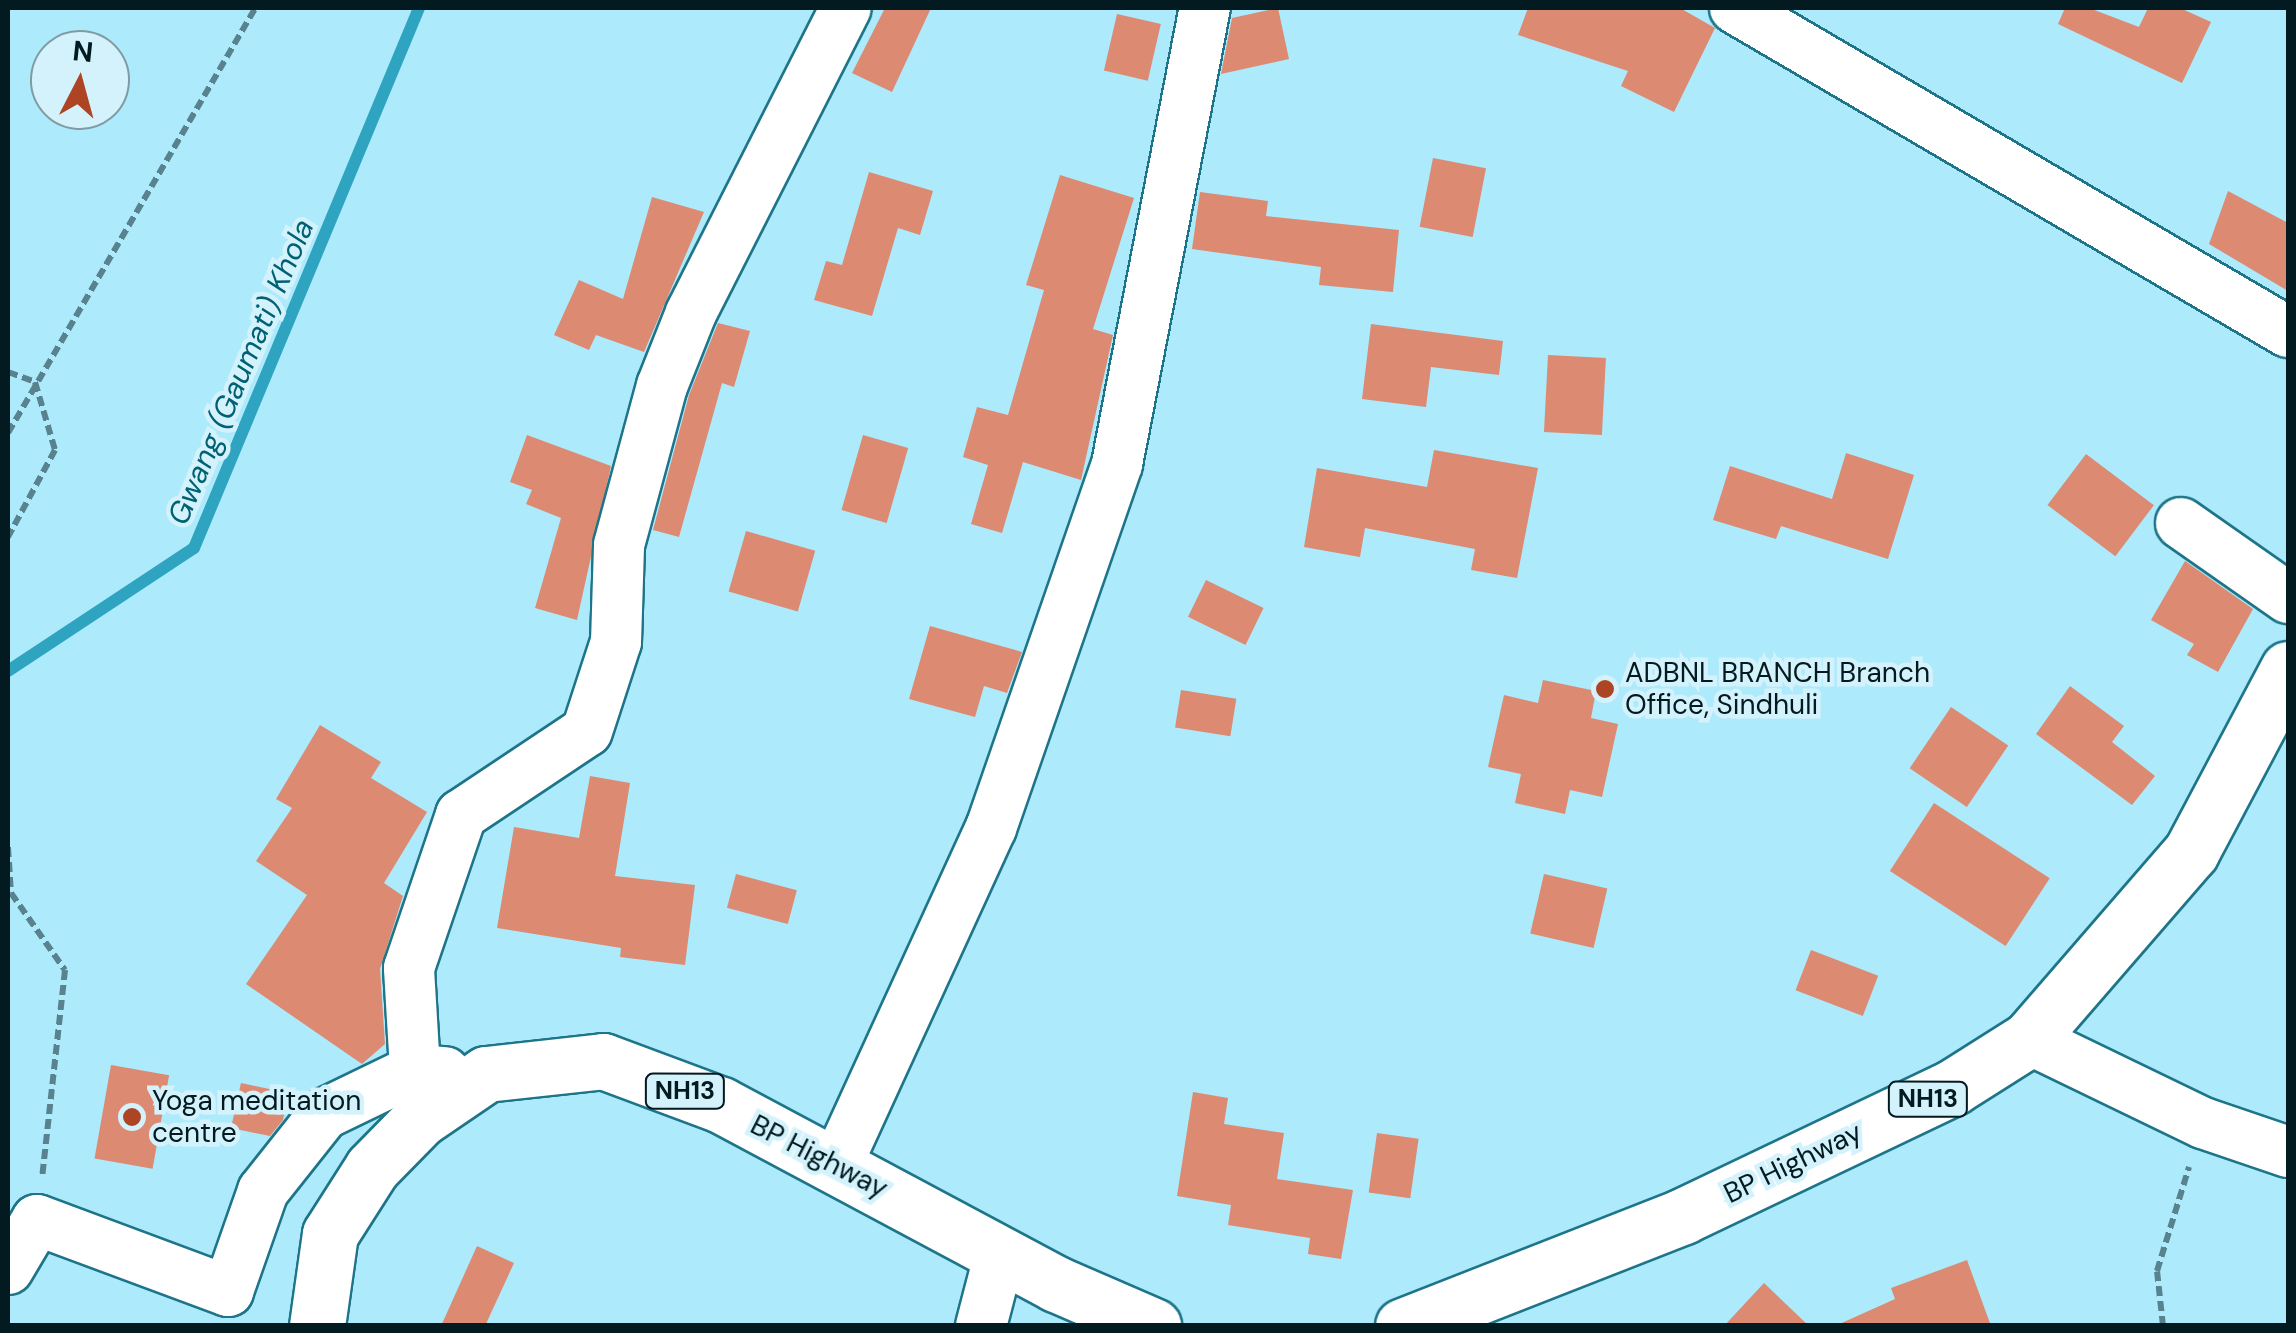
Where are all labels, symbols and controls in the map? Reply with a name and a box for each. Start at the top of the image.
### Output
north arrow [30,30,130,130]
text: N [71,32,95,71]
water label: Gwang (Gaumati) Khola [160,214,322,530]
place label: ADBNL BRANCH Branch Office, Sindhuli [1625,656,1930,722]
marker: ADBNL BRANCH Branch Office, Sindhuli [1594,678,1616,700]
road number: NH13 [642,1071,728,1111]
road number: NH13 [1886,1079,1970,1119]
place label: Yoga meditation centre [152,1084,361,1150]
marker: Yoga meditation centre [121,1106,143,1128]
street label: BP Highway [745,1108,893,1206]
street label: BP Highway [1719,1115,1867,1211]

